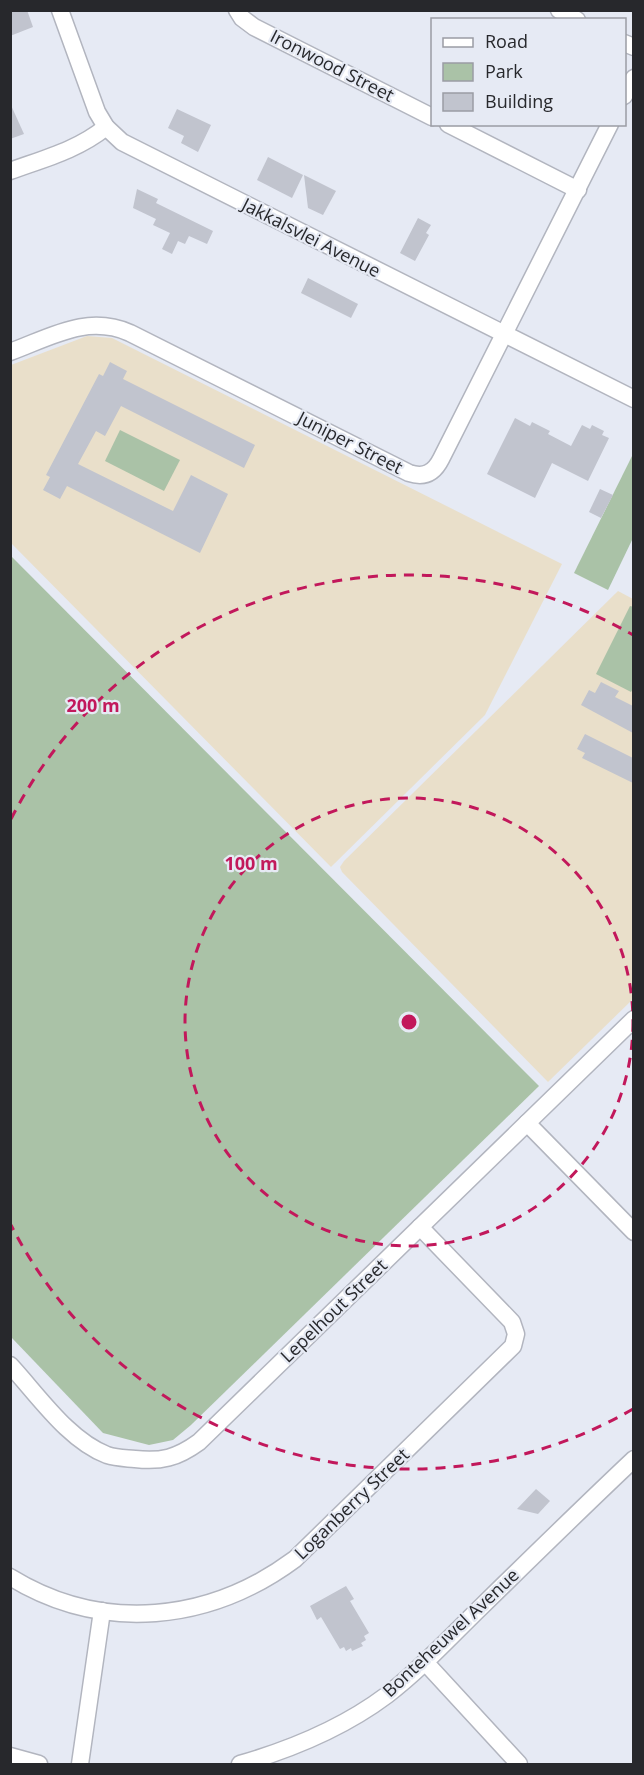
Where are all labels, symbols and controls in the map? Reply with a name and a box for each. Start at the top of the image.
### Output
legend [431,18,626,126]
street label: Ironwood Street [266,24,398,107]
text: Road [485,29,528,53]
text: Park [485,59,523,83]
text: Building [485,89,553,113]
street label: Jakkalsvlei Avenue [236,191,385,282]
street label: Juniper Street [292,404,407,479]
text: 200 m [66,693,120,717]
text: 100 m [224,851,278,875]
centre of rings [399,1012,419,1032]
street label: Lepelhout Street [275,1253,392,1367]
street label: Loganberry Street [289,1442,414,1564]
street label: Bonteheuwel Avenue [377,1563,524,1702]

